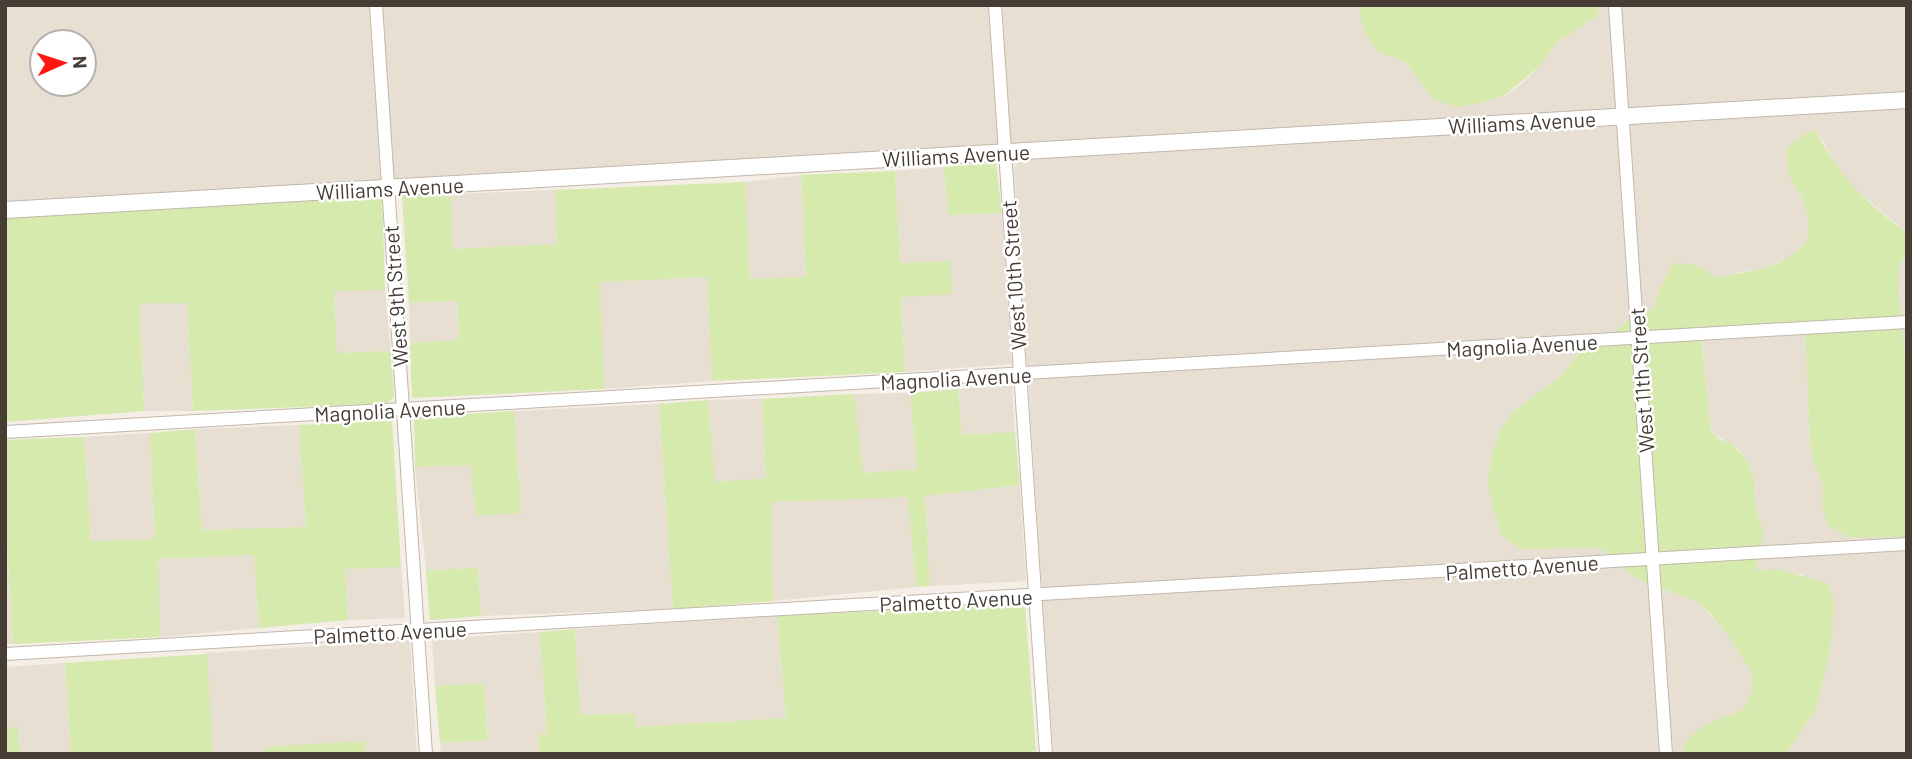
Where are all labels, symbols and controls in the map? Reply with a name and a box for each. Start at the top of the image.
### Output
north arrow [28,28,98,98]
text: N [69,55,92,69]
street label: Williams Avenue [1447,106,1597,138]
street label: Williams Avenue [881,139,1031,171]
street label: Williams Avenue [315,172,465,204]
street label: West 10th Street [995,199,1031,351]
street label: West 9th Street [378,224,412,368]
street label: West 11th Street [1623,307,1659,453]
street label: Magnolia Avenue [1446,329,1598,361]
street label: Magnolia Avenue [880,362,1032,394]
street label: Magnolia Avenue [314,394,466,426]
street label: Palmetto Avenue [1445,549,1599,585]
street label: Palmetto Avenue [879,583,1033,617]
street label: Palmetto Avenue [313,615,467,649]

